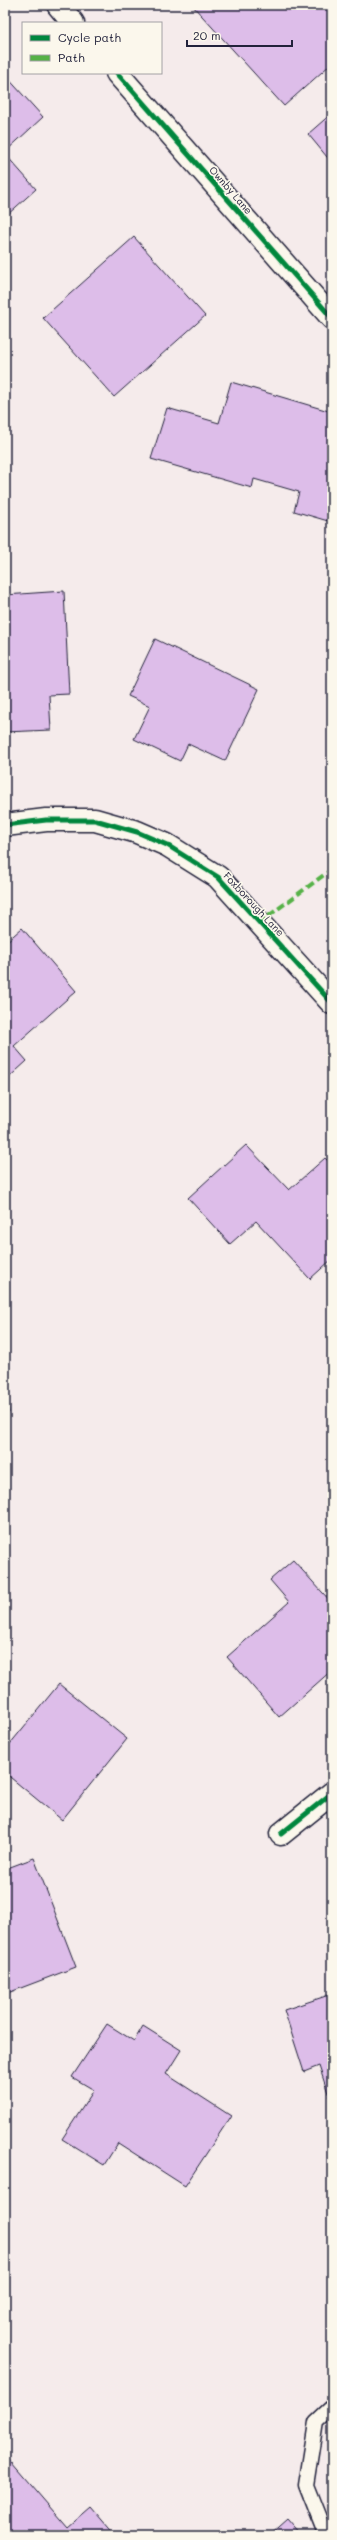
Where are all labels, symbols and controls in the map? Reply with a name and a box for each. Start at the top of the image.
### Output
legend [22,22,162,74]
scale bar [187,22,292,48]
text: 20 m [193,27,221,43]
text: Cycle path [58,29,121,45]
text: Path [58,49,85,65]
street label: Ownby Lane [206,163,256,217]
street label: Foxborough Lane [221,869,287,939]

